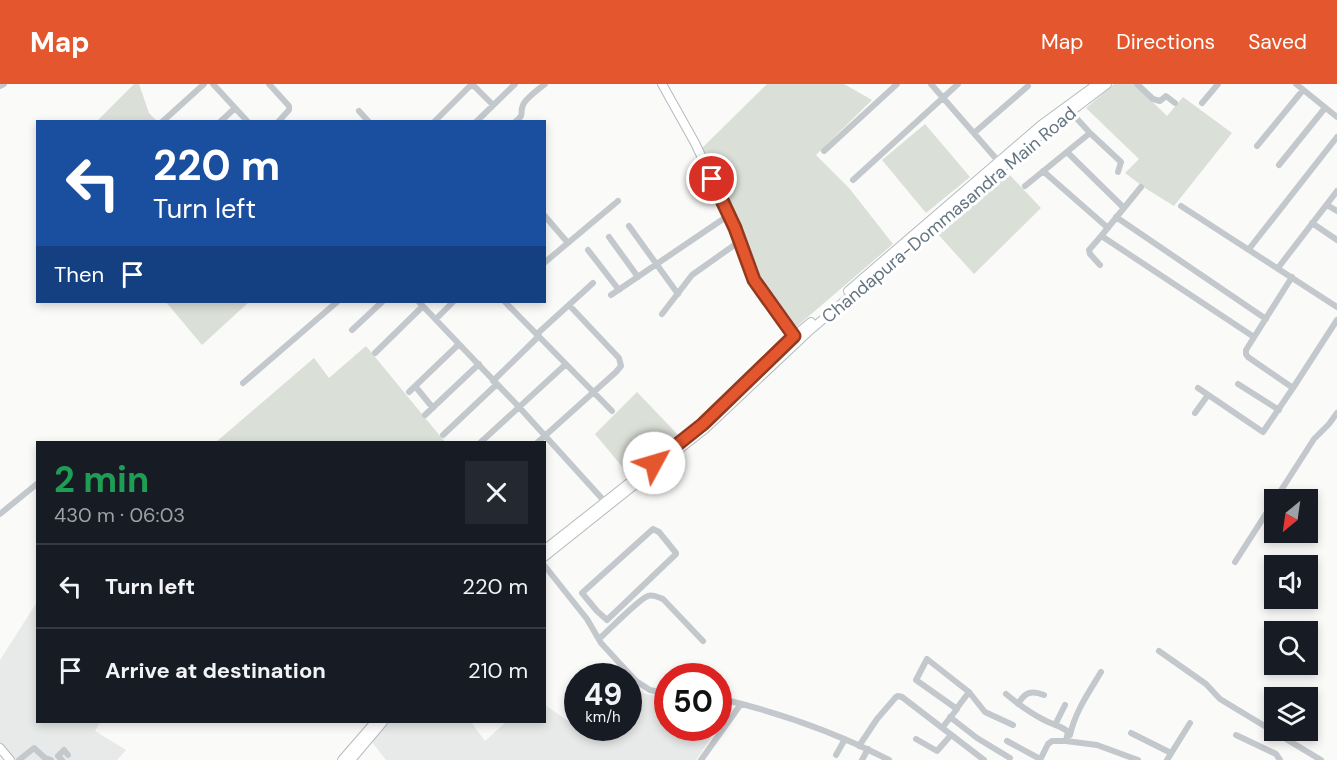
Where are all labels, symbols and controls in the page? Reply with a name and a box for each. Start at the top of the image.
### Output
text: Map [30,24,90,61]
text: Map [1041,28,1083,56]
text: Directions [1116,28,1215,56]
text: Saved [1248,28,1307,56]
street label: Chandapura-Dommasandra Main Road [817,101,1081,329]
text: 220 m [153,138,280,193]
icon: left [54,144,132,222]
pin [686,153,737,204]
icon: arrive [695,162,728,195]
text: Turn left [153,191,256,226]
icon: arrive [116,258,149,291]
text: Then [54,260,104,289]
position arrow [622,431,686,495]
text: 2 min [54,456,149,503]
button: close [465,461,528,524]
north arrow [1264,489,1318,543]
map controls [1264,489,1318,741]
text: 430 m · 06:03 [54,502,185,528]
button: sound [1264,555,1318,609]
icon: left [54,570,87,603]
text: Turn left [105,572,195,601]
text: 220 m [462,572,528,601]
button: search [1264,621,1318,675]
icon: arrive [54,654,87,687]
text: Arrive at destination [105,656,326,685]
text: 210 m [468,656,528,685]
speed limit sign: 50 [654,663,732,741]
text: 49 [584,675,622,714]
button: layers [1264,687,1318,741]
text: km/h [585,707,621,727]

